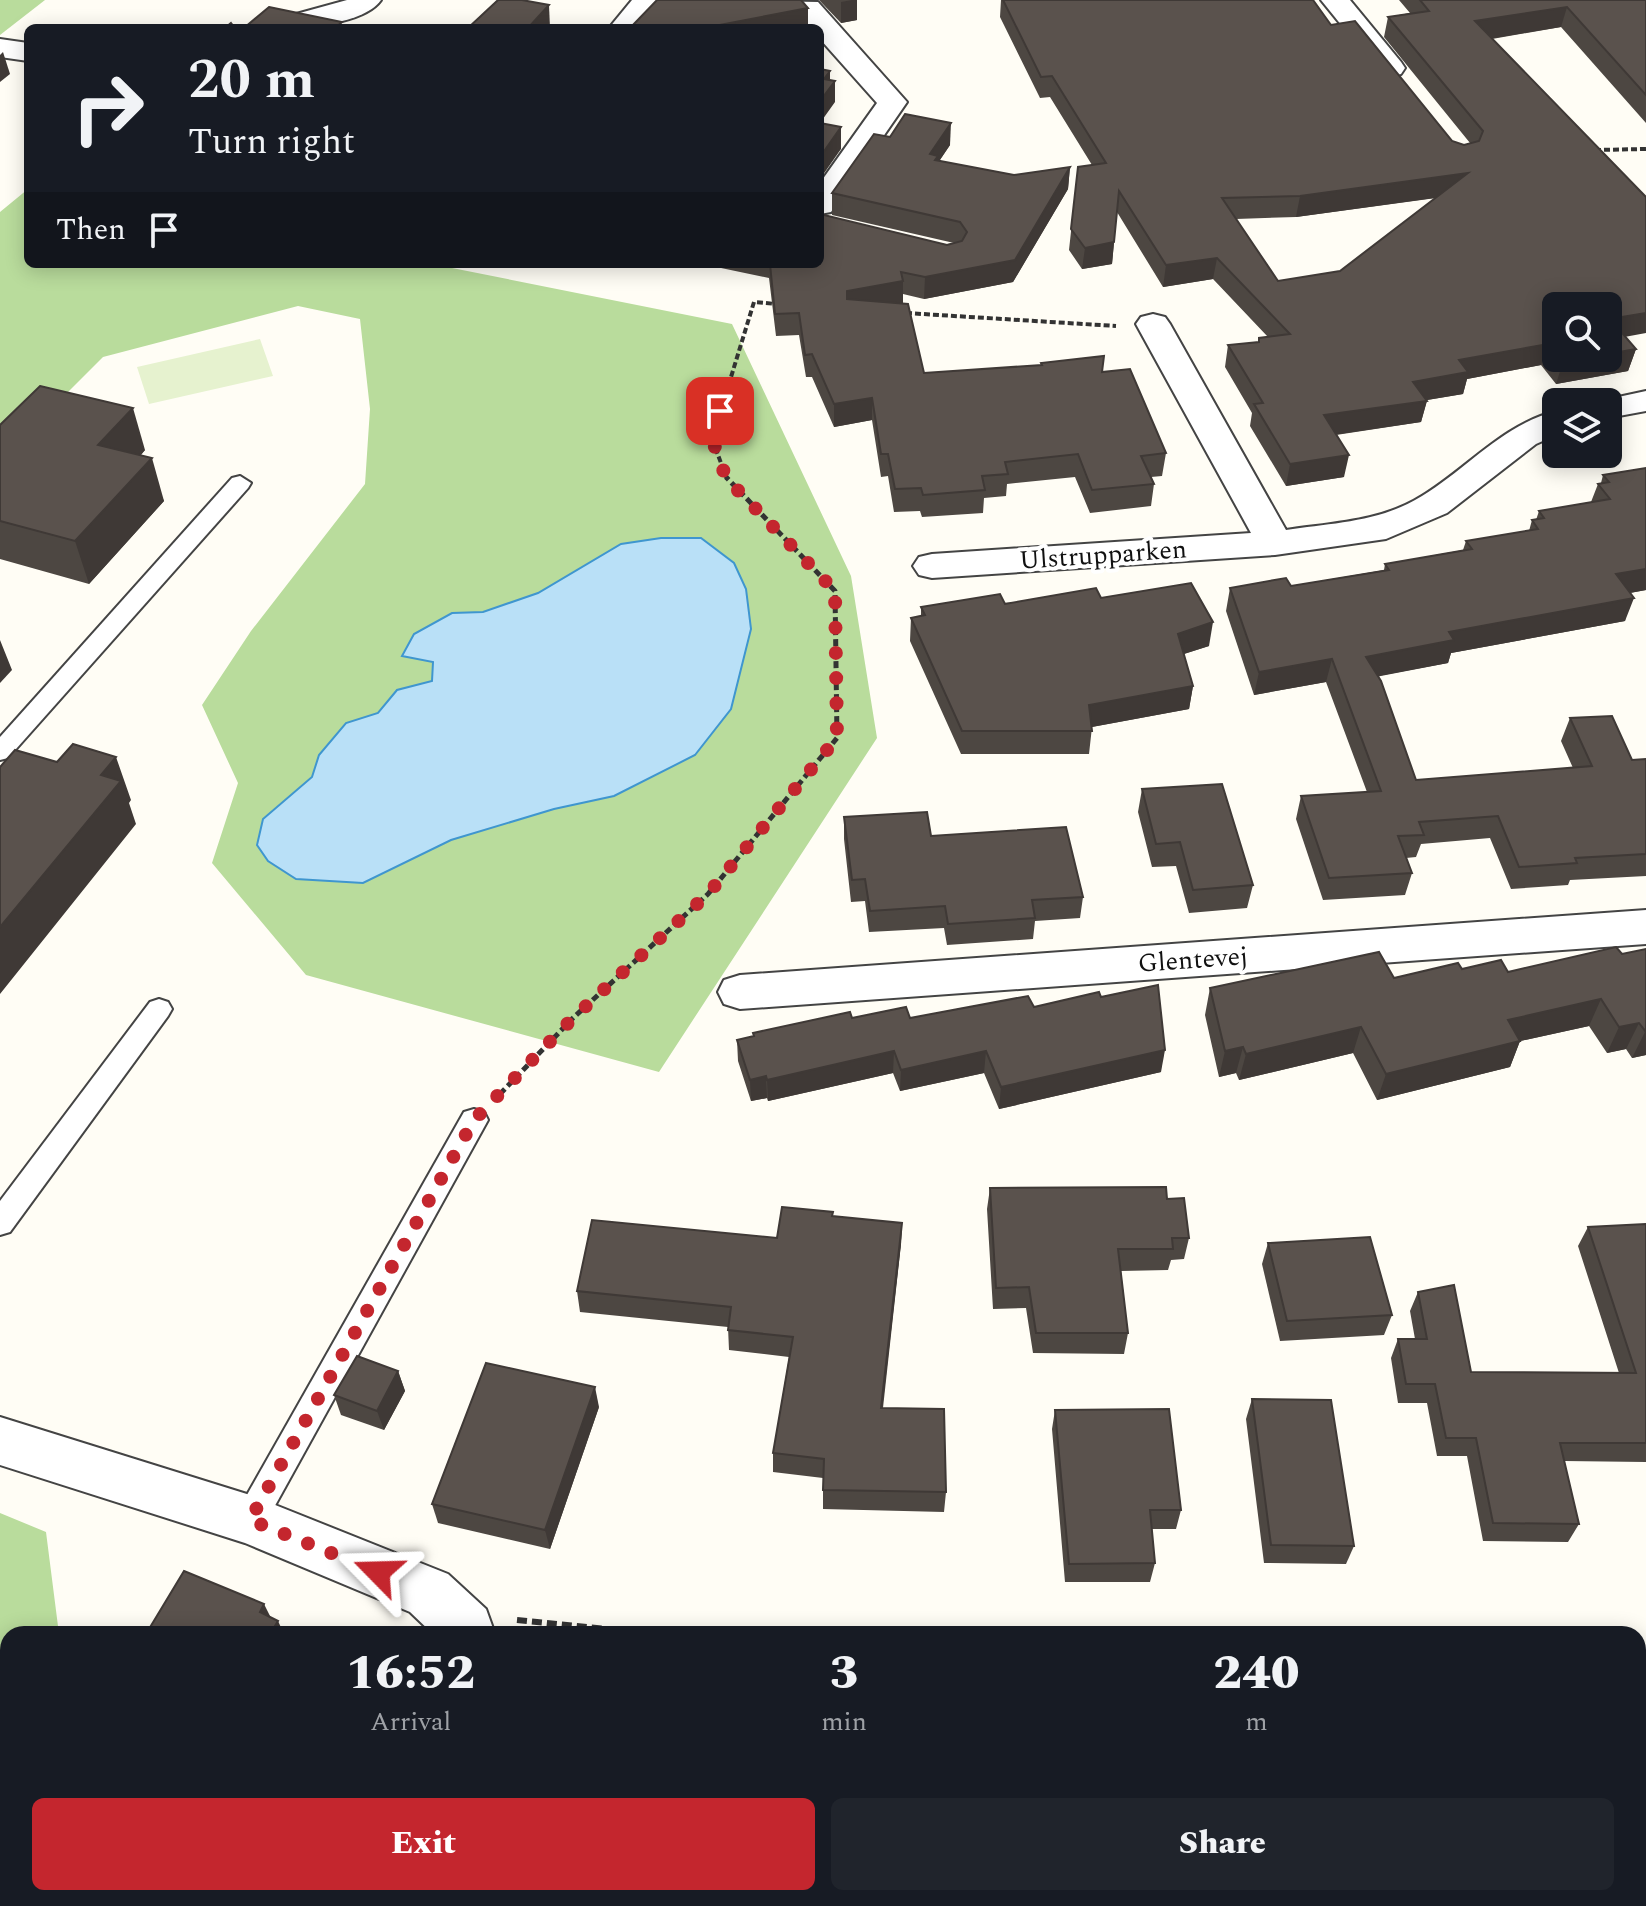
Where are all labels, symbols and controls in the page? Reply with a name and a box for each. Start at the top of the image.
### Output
text: 20 m [188,38,315,123]
icon: right [56,56,160,160]
text: Turn right [188,115,355,170]
text: Then [56,207,126,253]
icon: arrive [142,208,186,252]
map controls [1542,292,1622,468]
button: search [1542,292,1622,372]
pin [686,377,754,445]
button: layers [1542,388,1622,468]
icon: arrive [698,389,742,433]
street label: Ulstrupparken [1018,529,1188,581]
street label: Glentevej [1137,936,1249,984]
position arrow [336,1530,420,1614]
text: 16:52 [346,1637,475,1710]
text: 3 [830,1637,859,1710]
text: 240 [1213,1637,1300,1710]
text: Arrival [370,1702,451,1742]
text: min [821,1702,867,1742]
text: m [1245,1702,1268,1742]
button: Exit [32,1798,815,1890]
button: Share [831,1798,1614,1890]

